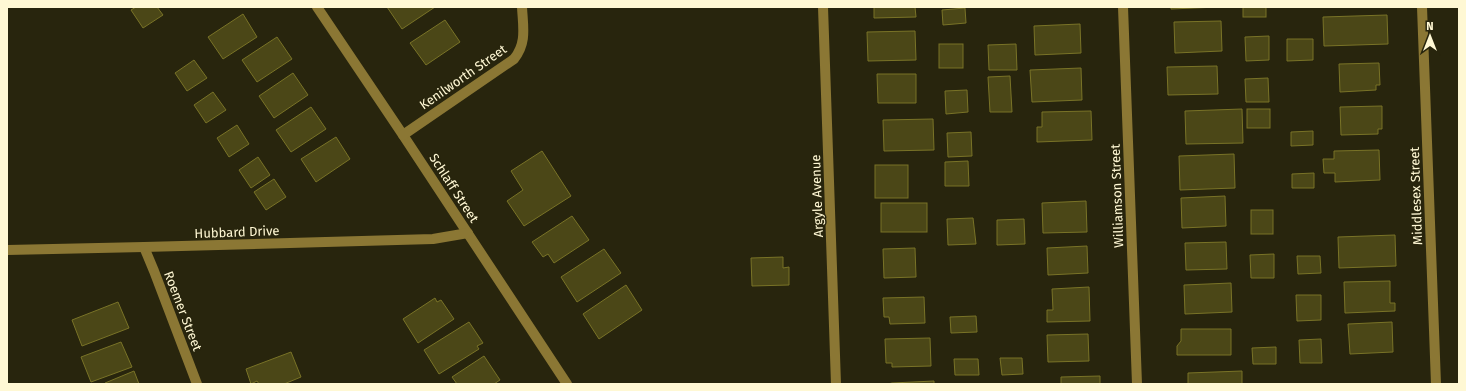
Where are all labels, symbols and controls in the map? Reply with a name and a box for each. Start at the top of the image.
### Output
north arrow [1410,16,1450,56]
text: N [1426,20,1434,33]
street label: Kenilworth Street [417,41,510,113]
street label: Williamson Street [1108,144,1126,248]
street label: Middlesex Street [1407,146,1425,245]
street label: Schlaff Street [426,151,482,226]
street label: Argyle Avenue [808,154,826,238]
street label: Hubbard Drive [194,223,280,241]
street label: Roemer Street [161,269,205,353]

